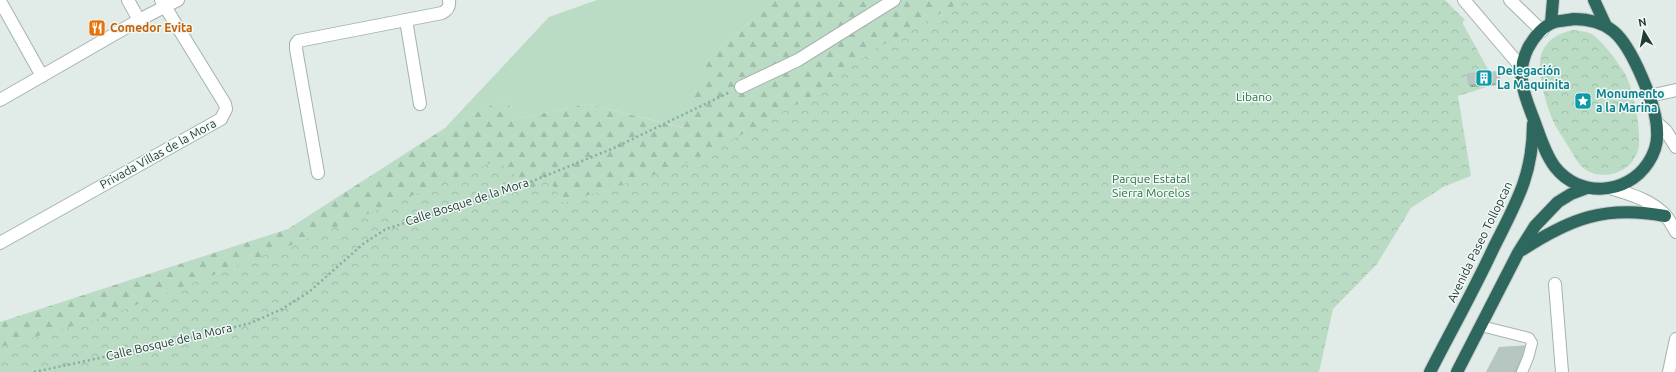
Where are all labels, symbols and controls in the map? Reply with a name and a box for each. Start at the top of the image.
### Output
north arrow [1624,12,1664,52]
text: N [1637,16,1647,29]
restaurant icon: Comedor Evita [87,18,107,38]
place label: Comedor Evita [110,21,193,34]
place label: Delegación La Maquinita [1497,64,1570,91]
building icon: Delegación La Maquinita [1474,68,1494,88]
place label: Monumento a la Marina [1596,87,1664,114]
park label: Libano [1236,90,1272,103]
place icon: Monumento a la Marina [1573,91,1593,111]
street label: Privada Villas de la Mora [98,116,218,191]
park label: Parque Estatal Sierra Morelos [1112,172,1190,199]
street label: Calle Bosque de la Mora [404,175,530,228]
street label: Avenida Paseo Tollopcan [1445,179,1514,304]
street label: Calle Bosque de la Mora [105,321,233,362]

